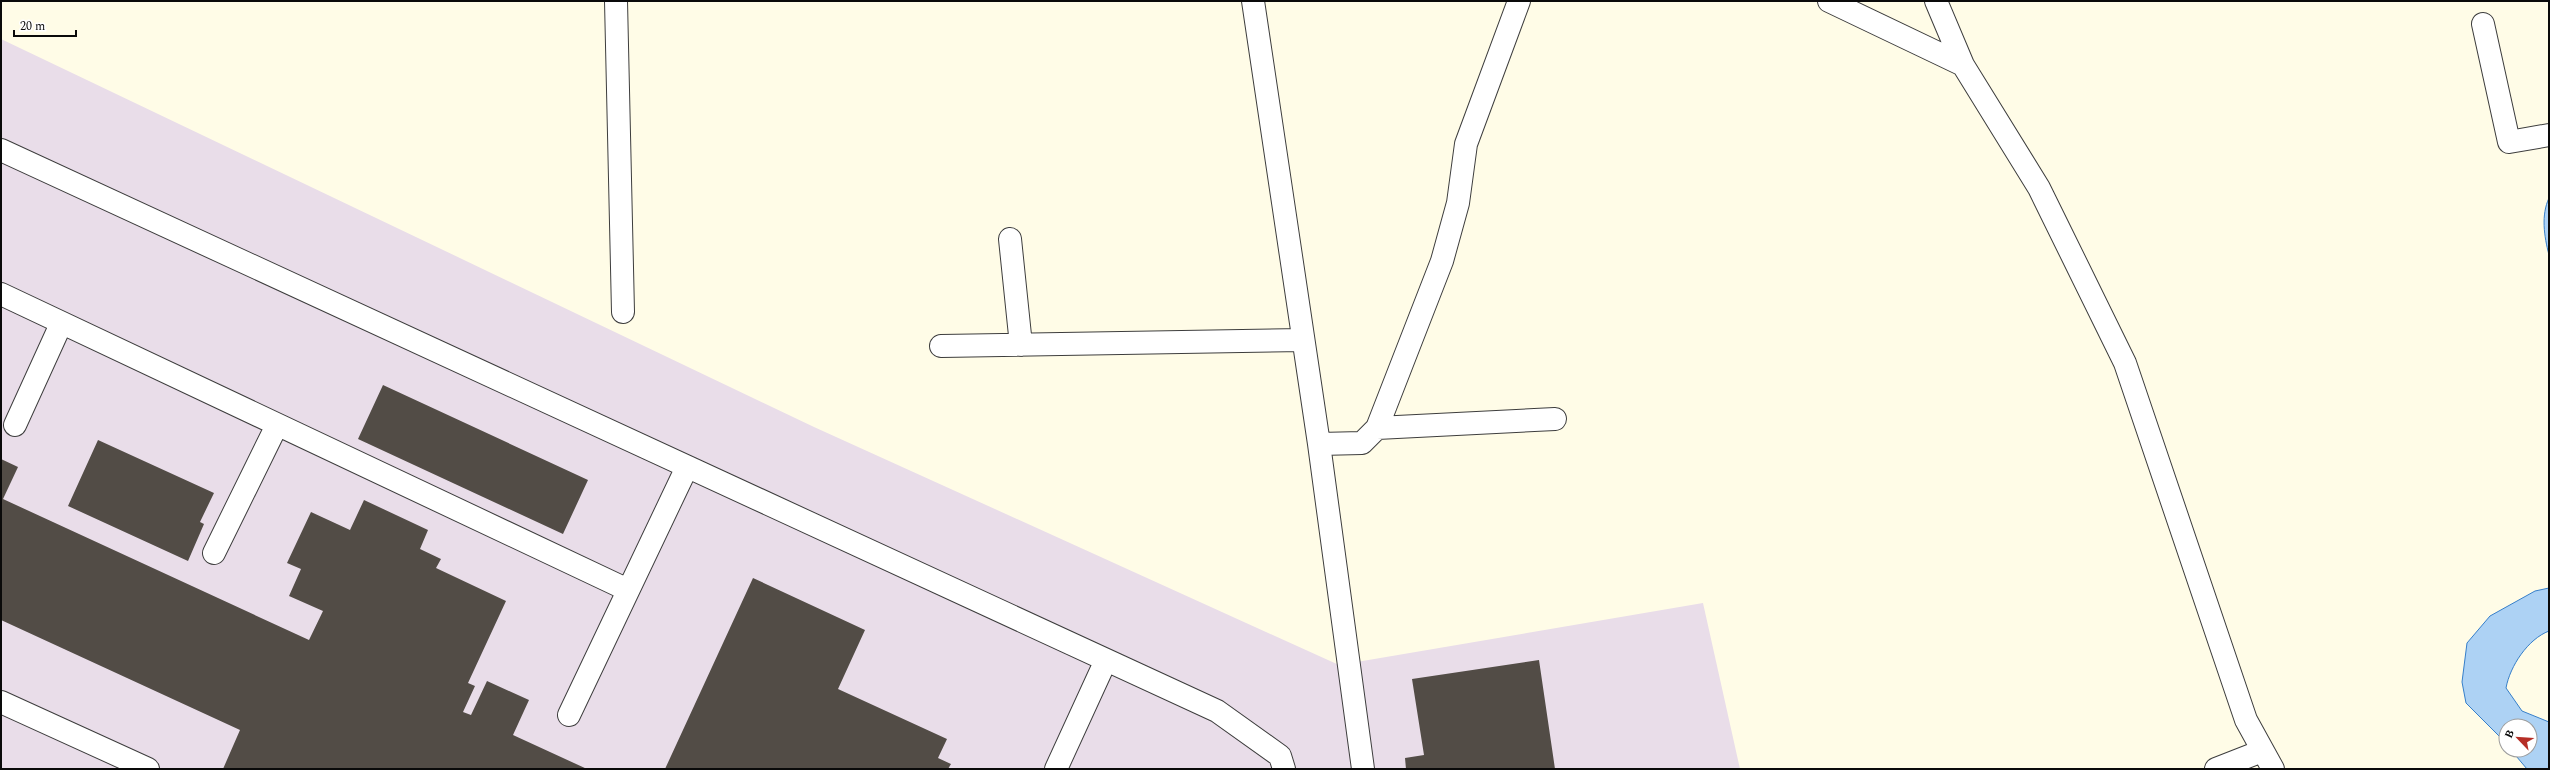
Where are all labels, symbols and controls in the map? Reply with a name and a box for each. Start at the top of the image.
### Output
scale bar [14,12,76,38]
text: 20 m [20,17,45,36]
north arrow [2498,718,2538,758]
text: B [2500,727,2519,741]

